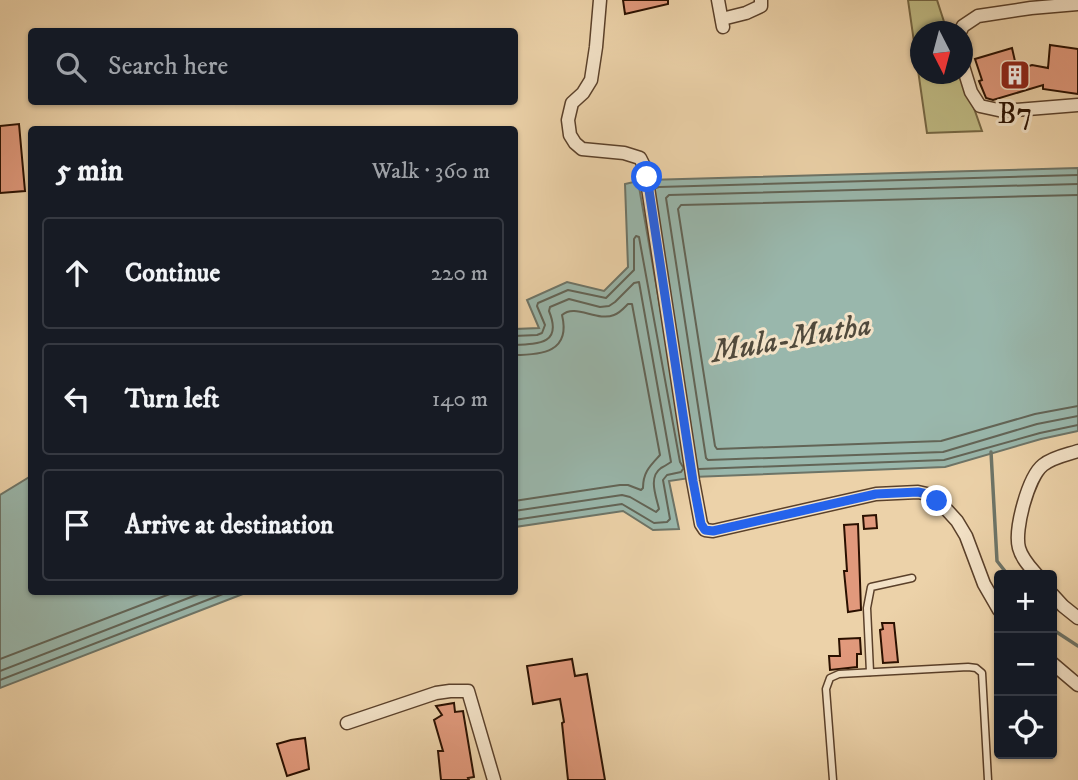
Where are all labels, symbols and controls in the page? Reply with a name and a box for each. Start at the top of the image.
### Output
north arrow [910,21,973,84]
search box [28,28,518,105]
icon: search [52,48,90,86]
text: Search here [108,50,228,83]
building icon: B7 [998,58,1032,92]
place label: B7 [998,96,1032,133]
text: 5 min [56,153,123,190]
text: Walk · 360 m [372,157,490,186]
route start [631,161,662,192]
icon: ahead [58,254,96,292]
text: Continue [125,257,220,290]
text: 220 m [431,259,488,288]
water label: Mula-Mutha [706,305,875,373]
icon: left [58,380,96,418]
text: Turn left [125,383,219,416]
text: 140 m [432,385,488,414]
route end [921,485,952,516]
icon: arrive [58,506,96,544]
text: Arrive at destination [125,509,334,542]
map controls [994,570,1057,759]
button: + [994,570,1057,633]
button: − [994,633,1057,696]
button: locate [994,696,1057,759]

